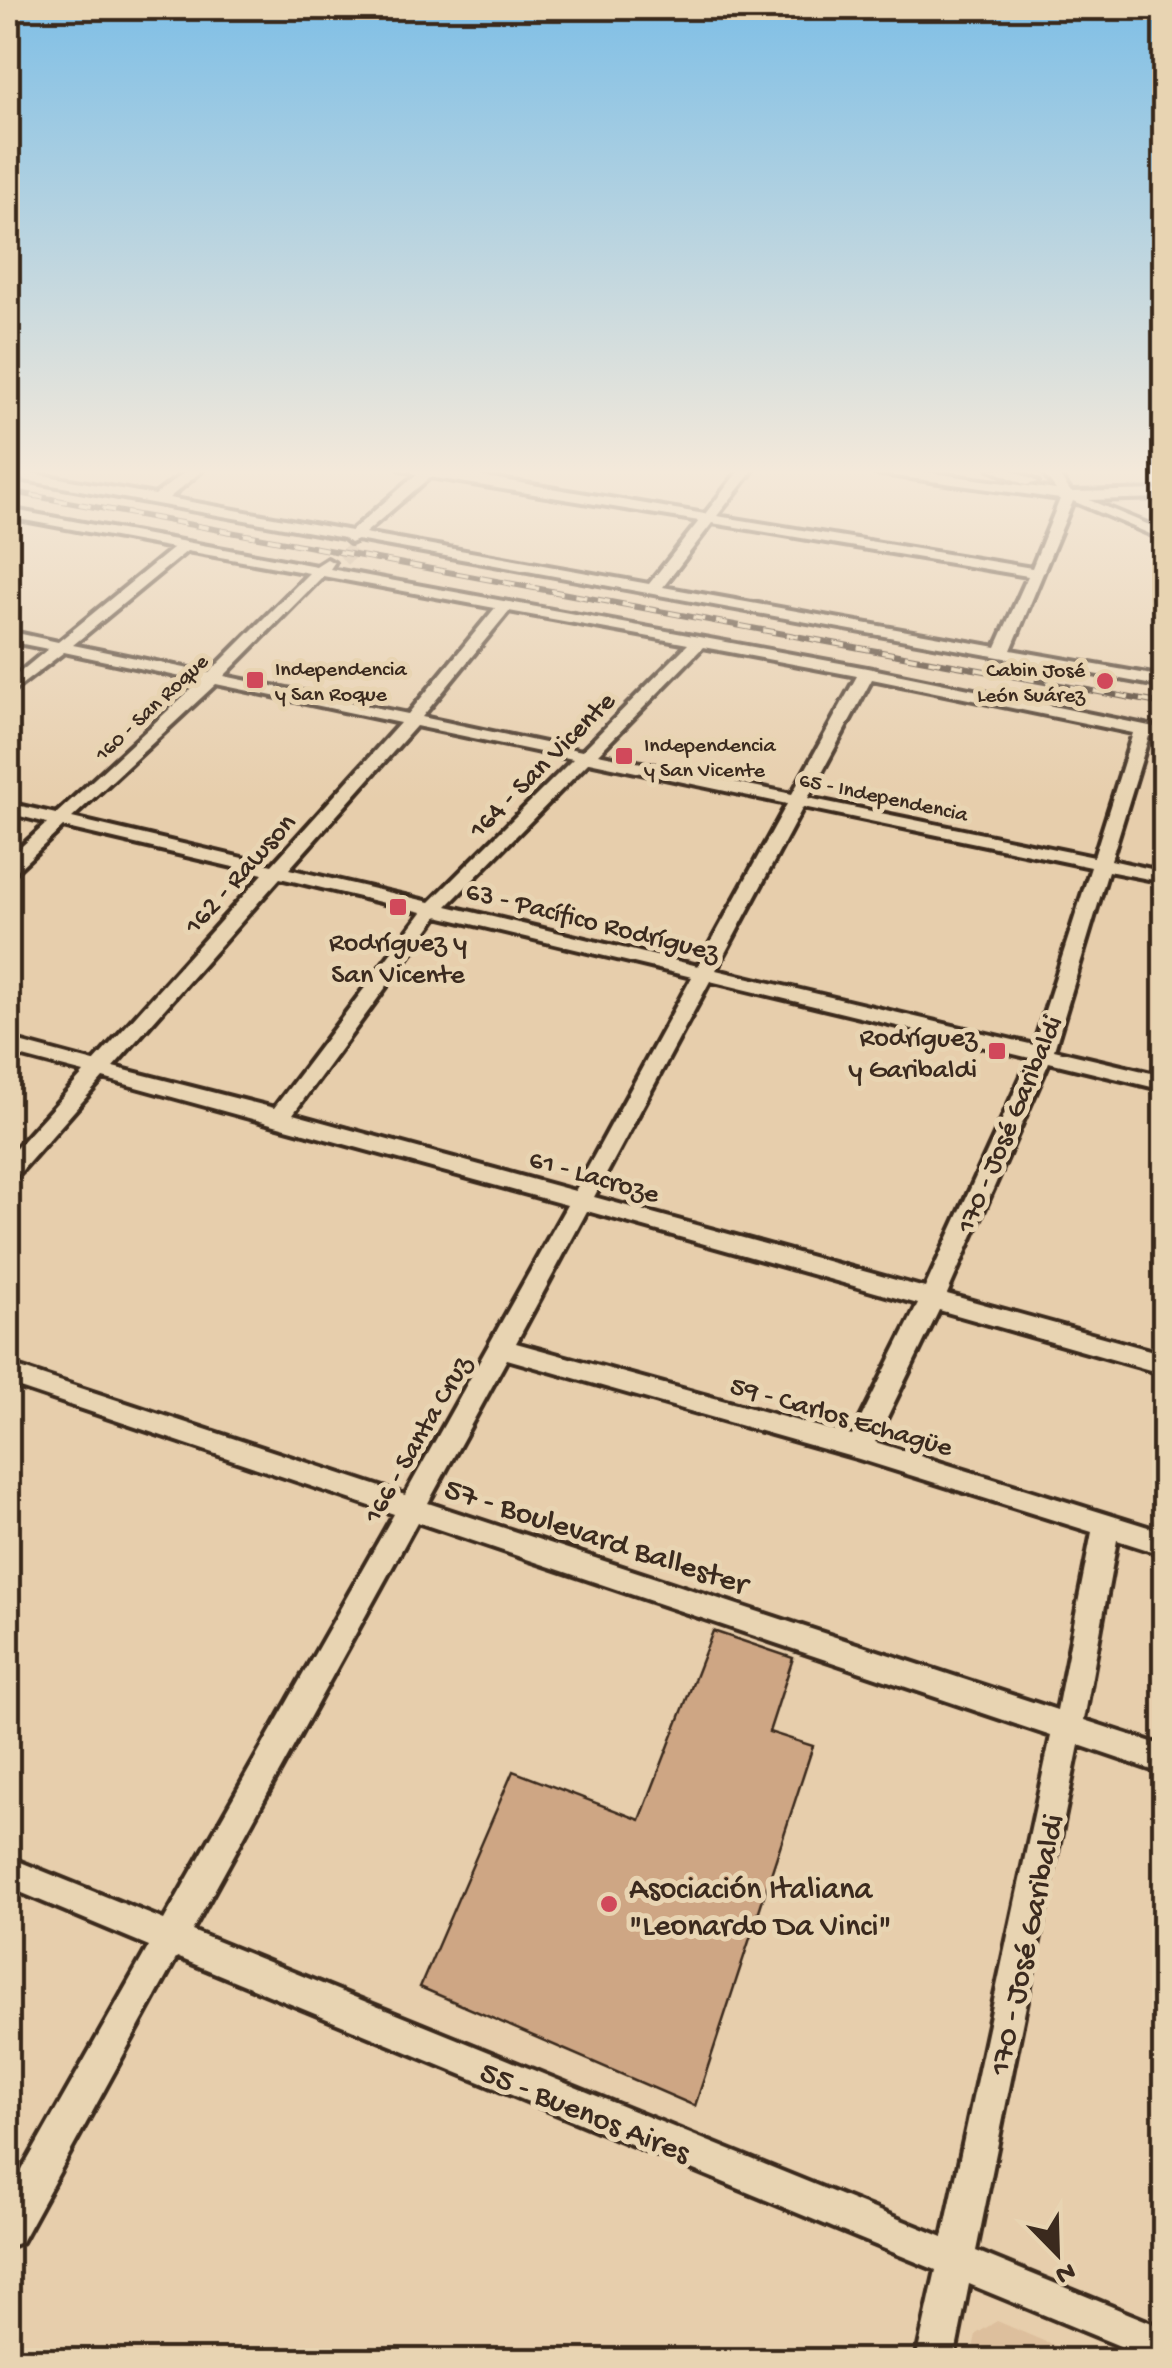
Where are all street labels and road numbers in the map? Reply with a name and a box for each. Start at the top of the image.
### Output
street label: 160 - San Roque [90,649,215,769]
street label: 164 - San Vicente [462,686,624,847]
street label: 65 - Independencia [796,768,971,830]
street label: 162 - Rawson [178,807,305,943]
street label: 63 - Pacífico Rodríguez [462,876,724,971]
street label: 170 - José Garibaldi [950,1011,1072,1239]
street label: 61 - Lacroze [525,1144,663,1213]
street label: 166 - Santa Cruz [357,1349,481,1531]
street label: 59 - Carlos Echagüe [726,1371,956,1466]
street label: 57 - Boulevard Ballester [439,1472,755,1607]
street label: 170 - José Garibaldi [982,1811,1075,2080]
street label: 55 - Buenos Aires [473,2055,696,2175]

